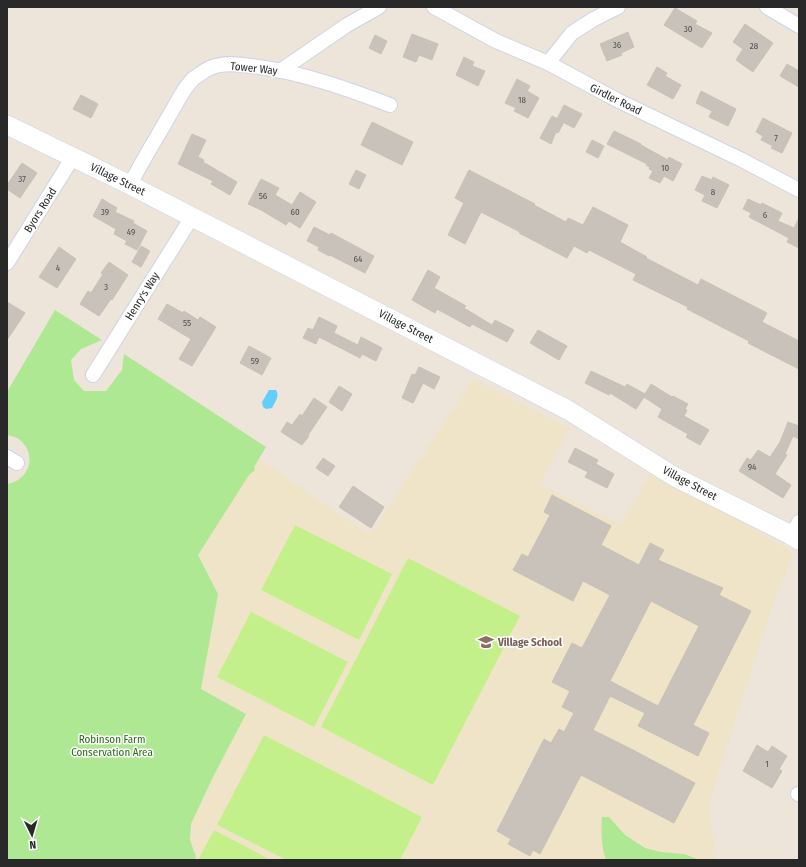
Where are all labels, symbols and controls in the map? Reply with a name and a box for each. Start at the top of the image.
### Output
house number: 30 [684,24,693,34]
house number: 36 [613,40,622,50]
house number: 28 [750,41,759,51]
street label: Tower Way [230,60,278,77]
street label: Girdler Road [588,81,644,118]
house number: 18 [518,95,527,105]
house number: 7 [774,133,778,143]
street label: Village Street [88,161,148,199]
house number: 10 [661,163,669,173]
house number: 37 [18,174,26,184]
street label: Byors Road [22,185,59,235]
house number: 8 [711,187,716,197]
house number: 56 [259,191,268,201]
house number: 39 [101,207,109,217]
house number: 60 [290,207,300,217]
house number: 6 [763,210,768,220]
house number: 49 [127,227,135,237]
house number: 64 [354,254,363,264]
house number: 4 [56,263,61,273]
street label: Henry's Way [123,270,162,323]
house number: 3 [104,282,108,292]
street label: Village Street [376,307,436,346]
house number: 55 [183,318,191,328]
house number: 59 [251,356,259,366]
house number: 94 [748,462,757,472]
street label: Village Street [660,464,719,503]
school or university icon: Village School [477,633,495,651]
place label: Village School [497,636,563,649]
park label: Robinson Farm Conservation Area [71,733,153,759]
house number: 1 [765,759,769,769]
north arrow [12,815,52,855]
text: N [29,838,37,851]

